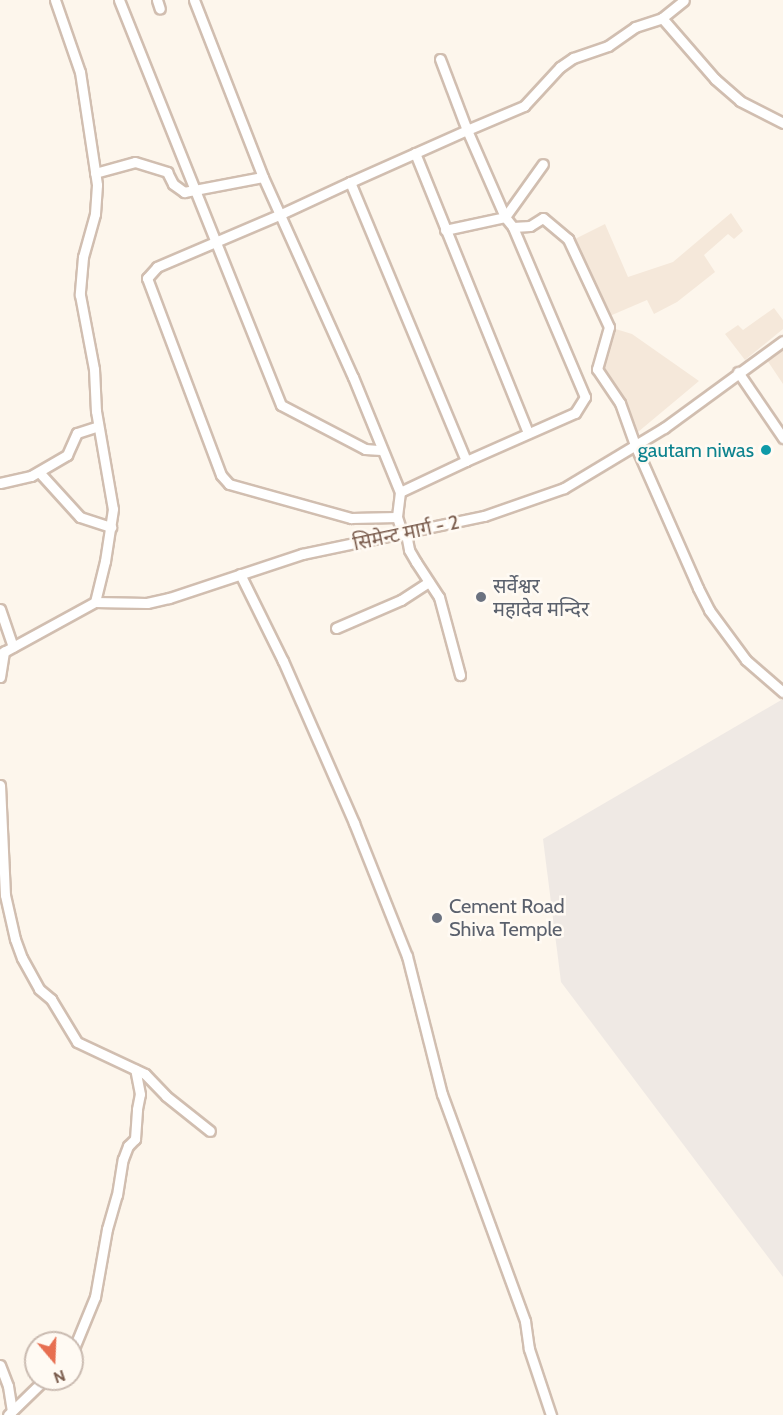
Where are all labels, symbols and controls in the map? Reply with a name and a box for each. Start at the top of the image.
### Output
place label: gautam niwas [638,438,754,462]
marker: gautam niwas [759,443,773,457]
street label: सिमेन्ट मार्ग - 2 [351,510,461,556]
place label: सर्वेश्वर महादेव मन्दिर [493,574,589,621]
marker: सर्वेश्वर महादेव मन्दिर [474,590,488,604]
place label: Cement Road Shiva Temple [449,894,565,941]
marker: Cement Road Shiva Temple [430,911,444,925]
north arrow [24,1331,84,1391]
text: N [51,1366,68,1387]

